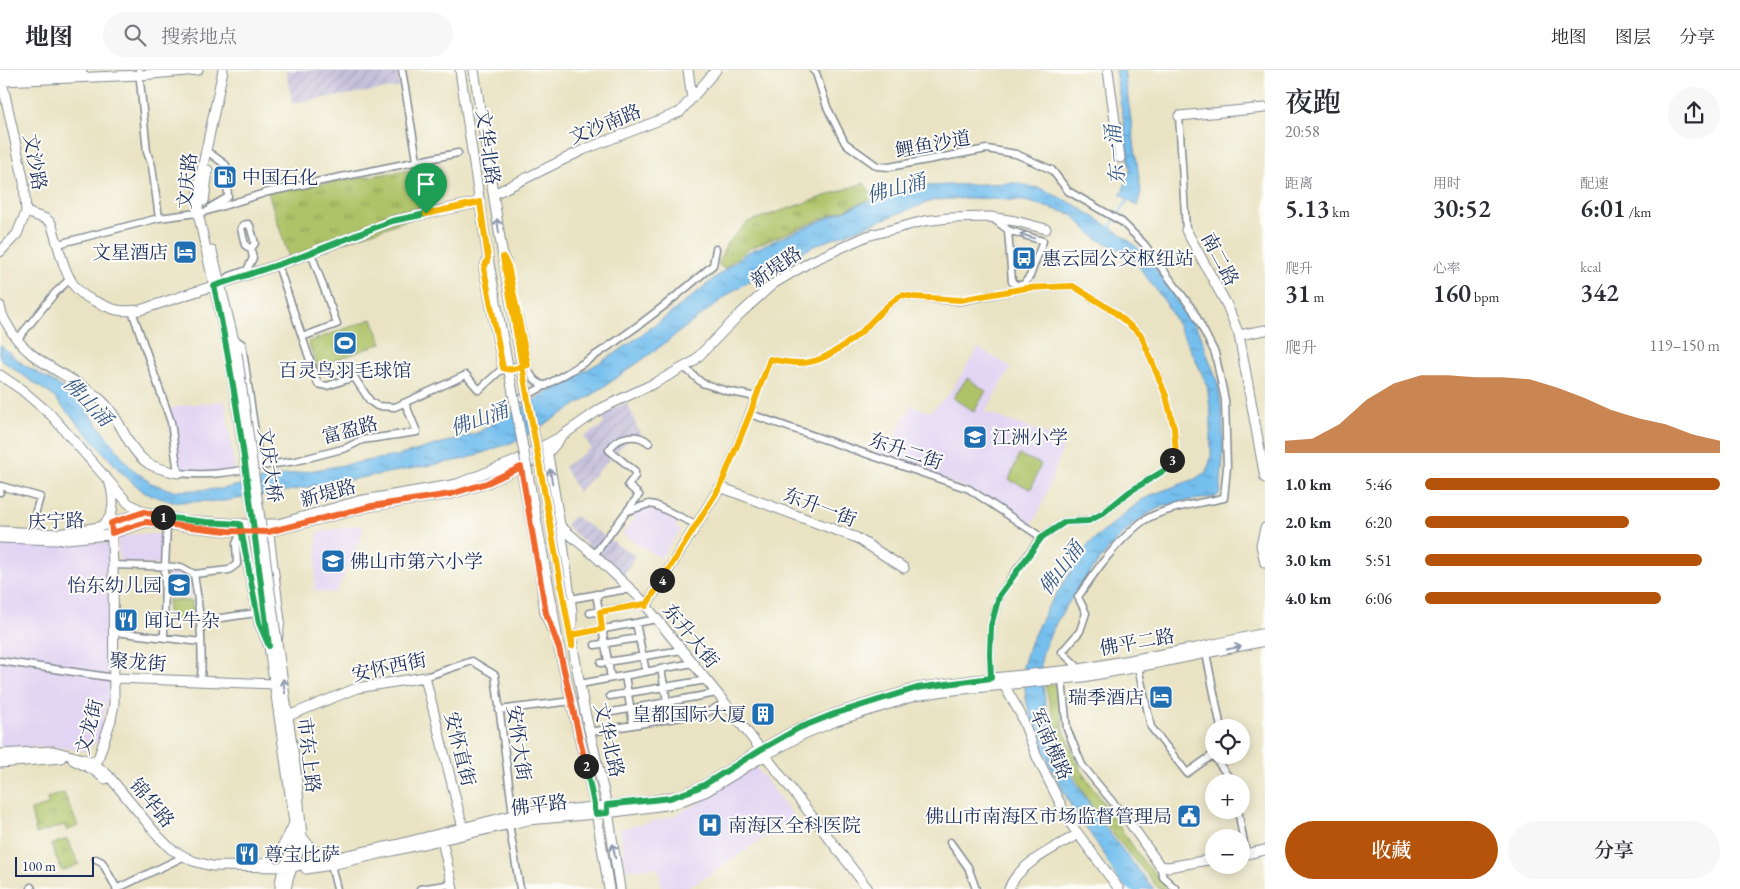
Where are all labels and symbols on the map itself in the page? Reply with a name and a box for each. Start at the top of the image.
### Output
street label: 文沙南路 [565,98,645,150]
street label: 文华北路 [470,108,506,186]
water label: 东一涌 [1099,122,1131,186]
street label: 鲤鱼沙道 [893,125,973,163]
street label: 文沙路 [18,132,52,192]
street label: 文庆路 [172,151,202,211]
pin [405,163,447,214]
fuel station icon: 中国石化 [212,164,238,190]
place label: 中国石化 [242,165,318,190]
water label: 佛山涌 [864,167,930,208]
one-way arrow [493,218,503,234]
street label: 南二路 [1196,228,1244,290]
one-way arrow [1019,231,1035,241]
hotel icon: 文星酒店 [172,239,198,265]
place label: 文星酒店 [92,240,168,265]
street label: 新堤路 [745,241,807,293]
bus stop icon: 惠云园公交枢纽站 [1011,245,1037,271]
place label: 惠云园公交枢纽站 [1042,246,1194,271]
sports icon: 百灵鸟羽毛球馆 [332,330,358,356]
place label: 百灵鸟羽毛球馆 [278,358,412,383]
water label: 佛山涌 [58,370,120,433]
water label: 佛山涌 [446,396,514,441]
street label: 富盈路 [319,411,381,449]
school or university icon: 江洲小学 [962,424,988,450]
place label: 江洲小学 [992,425,1068,450]
street label: 文庆大桥 [252,426,288,504]
street label: 东升二街 [866,427,946,475]
pin: 3 [1160,448,1184,472]
one-way arrow [546,468,556,484]
street label: 新堤路 [297,474,359,512]
street label: 东升一街 [780,482,860,532]
pin: 1 [150,504,176,530]
street label: 庆宁路 [27,508,85,534]
water label: 佛山涌 [1033,535,1091,600]
school or university icon: 佛山市第六小学 [320,548,346,574]
place label: 佛山市第六小学 [350,549,483,574]
pin: 4 [650,568,674,592]
school or university icon: 怡东幼儿园 [166,572,192,598]
place label: 怡东幼儿园 [67,573,162,598]
street label: 东升大街 [657,599,725,673]
restaurant icon: 闻记牛杂 [113,607,139,633]
place label: 闻记牛杂 [144,608,220,633]
street label: 佛平二路 [1097,623,1177,661]
one-way arrow [1225,643,1241,652]
street label: 安怀西街 [349,647,429,687]
street label: 聚龙街 [109,648,167,676]
one-way arrow [278,679,288,695]
hotel icon: 瑞季酒店 [1148,684,1174,710]
place label: 瑞季酒店 [1068,685,1144,710]
street label: 文龙街 [70,696,108,758]
street label: 文华北路 [588,700,630,780]
building icon: 皇都国际大厦 [750,701,776,727]
place label: 皇都国际大厦 [632,702,746,727]
street label: 安怀大街 [501,704,537,782]
street label: 军南横路 [1024,704,1078,784]
street label: 安怀直街 [439,709,481,789]
street label: 市东上路 [292,716,326,794]
pin: 2 [574,754,598,778]
street label: 锦华路 [124,773,180,833]
street label: 佛平路 [509,789,569,821]
public building icon: 佛山市南海区市场监督管理局 [1176,803,1202,829]
place label: 佛山市南海区市场监督管理局 [925,804,1172,829]
hospital icon: 南海区全科医院 [697,812,723,838]
place label: 南海区全科医院 [728,813,861,838]
restaurant icon: 尊宝比萨 [234,841,260,867]
place label: 尊宝比萨 [264,842,340,867]
one-way arrow [608,844,618,860]
scale bar [15,854,94,877]

